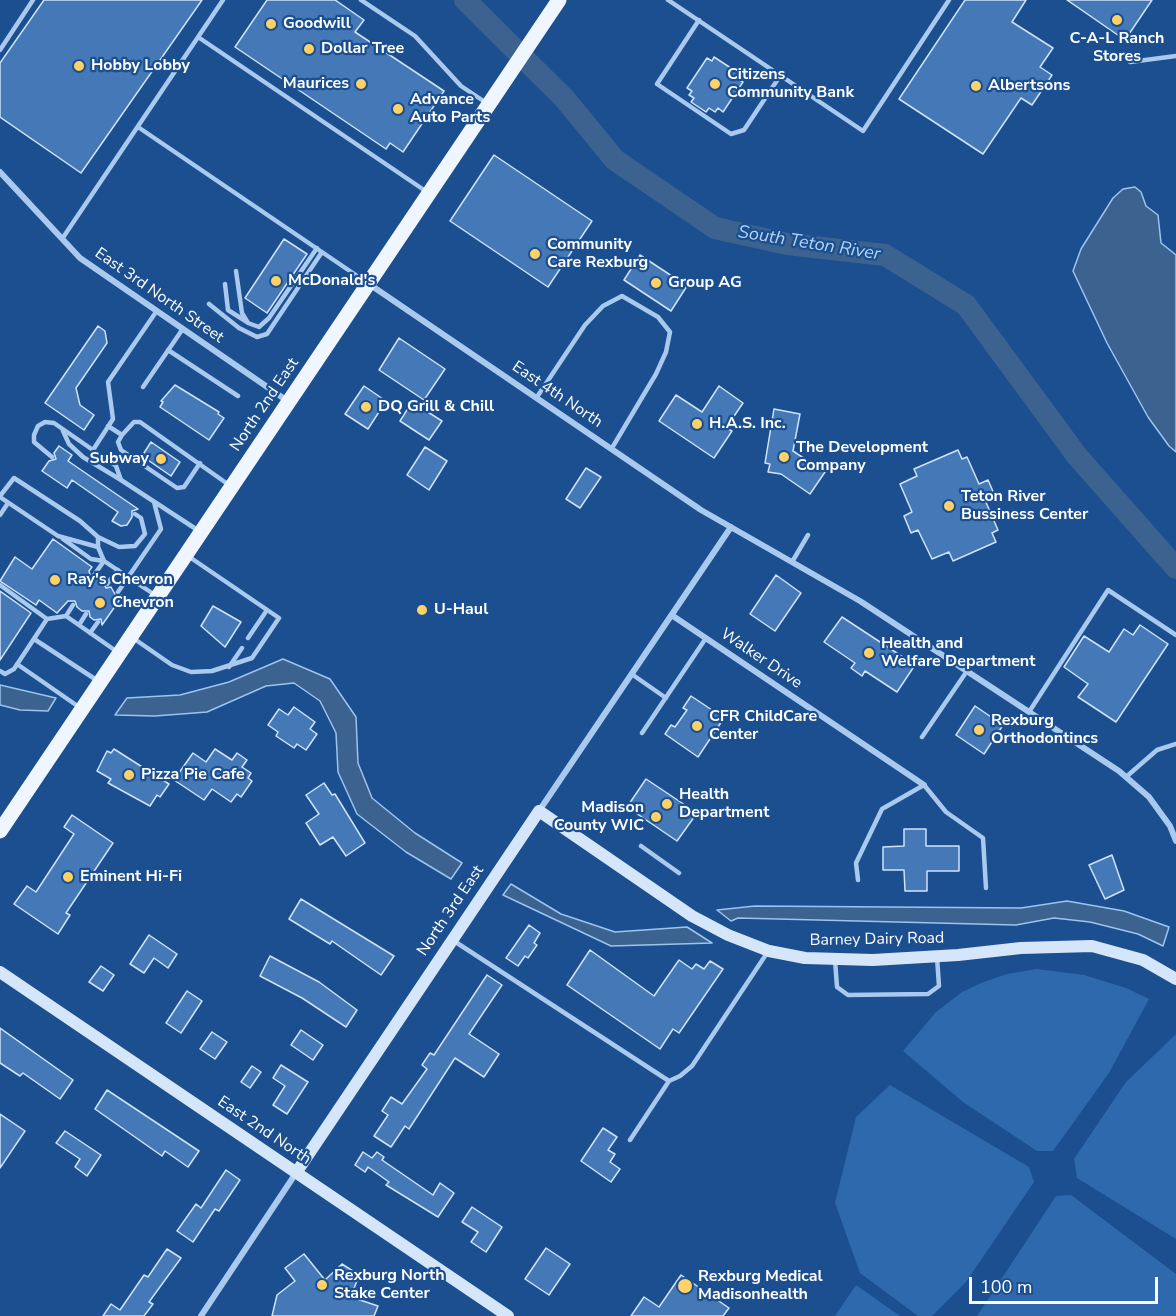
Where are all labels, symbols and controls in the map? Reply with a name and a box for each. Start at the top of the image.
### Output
marker: C-A-L Ranch Stores [1110,13,1124,27]
place label: Goodwill [283,14,351,34]
marker: Goodwill [264,17,278,31]
place label: C-A-L Ranch Stores [1070,29,1164,67]
place label: Dollar Tree [321,39,404,59]
marker: Dollar Tree [302,42,316,56]
place label: Hobby Lobby [91,56,190,76]
marker: Hobby Lobby [72,59,86,73]
place label: Citizens Community Bank [727,65,854,103]
place label: Maurices [283,74,349,94]
place label: Albertsons [988,76,1070,96]
marker: Maurices [354,77,368,91]
marker: Citizens Community Bank [708,77,722,91]
marker: Albertsons [969,79,983,93]
place label: Advance Auto Parts [410,90,490,128]
marker: Advance Auto Parts [391,102,405,116]
water label: South Teton River [736,222,882,266]
place label: Community Care Rexburg [547,235,648,273]
street label: East 3rd North Street [91,244,227,348]
marker: Community Care Rexburg [528,247,542,261]
place label: McDonald's [288,271,375,291]
place label: Group AG [668,273,742,293]
marker: McDonald's [269,274,283,288]
marker: Group AG [649,276,663,290]
street label: North 2nd East [227,355,303,455]
street label: East 4th North [508,358,606,432]
place label: DQ Grill & Chill [378,397,494,417]
marker: DQ Grill & Chill [359,400,373,414]
place label: H.A.S. Inc. [709,414,786,434]
marker: H.A.S. Inc. [690,417,704,431]
place label: The Development Company [796,438,928,476]
place label: Subway [90,449,149,469]
marker: The Development Company [777,450,791,464]
marker: Subway [154,452,168,466]
place label: Teton River Bussiness Center [961,487,1088,525]
marker: Teton River Bussiness Center [942,499,956,513]
place label: Ray's Chevron [67,570,173,590]
marker: Ray's Chevron [48,573,62,587]
place label: Chevron [112,593,174,613]
marker: Chevron [93,596,107,610]
place label: U-Haul [434,600,488,620]
marker: U-Haul [415,603,429,617]
street label: Walker Drive [717,625,805,693]
place label: Health and Welfare Department [881,634,1035,672]
marker: Health and Welfare Department [862,646,876,660]
place label: CFR ChildCare Center [709,707,817,745]
place label: Rexburg Orthodontincs [991,711,1098,749]
marker: CFR ChildCare Center [690,719,704,733]
marker: Rexburg Orthodontincs [972,723,986,737]
place label: Pizza Pie Cafe [141,765,245,785]
marker: Pizza Pie Cafe [122,768,136,782]
place label: Health Department [679,785,769,823]
marker: Health Department [660,797,674,811]
place label: Madison County WIC [554,798,644,836]
marker: Madison County WIC [649,810,663,824]
street label: North 3rd East [414,862,488,960]
place label: Eminent Hi-Fi [80,867,182,887]
marker: Eminent Hi-Fi [61,870,75,884]
street label: Barney Dairy Road [809,929,945,951]
street label: East 2nd North [214,1093,314,1169]
scale bar [972,1265,1161,1303]
place label: Rexburg North Stake Center [334,1266,445,1304]
place label: Rexburg Medical Madisonhealth [698,1267,823,1305]
text: 100 m [980,1275,1032,1299]
marker: Rexburg Medical Madisonhealth [676,1277,694,1295]
marker: Rexburg North Stake Center [315,1278,329,1292]

